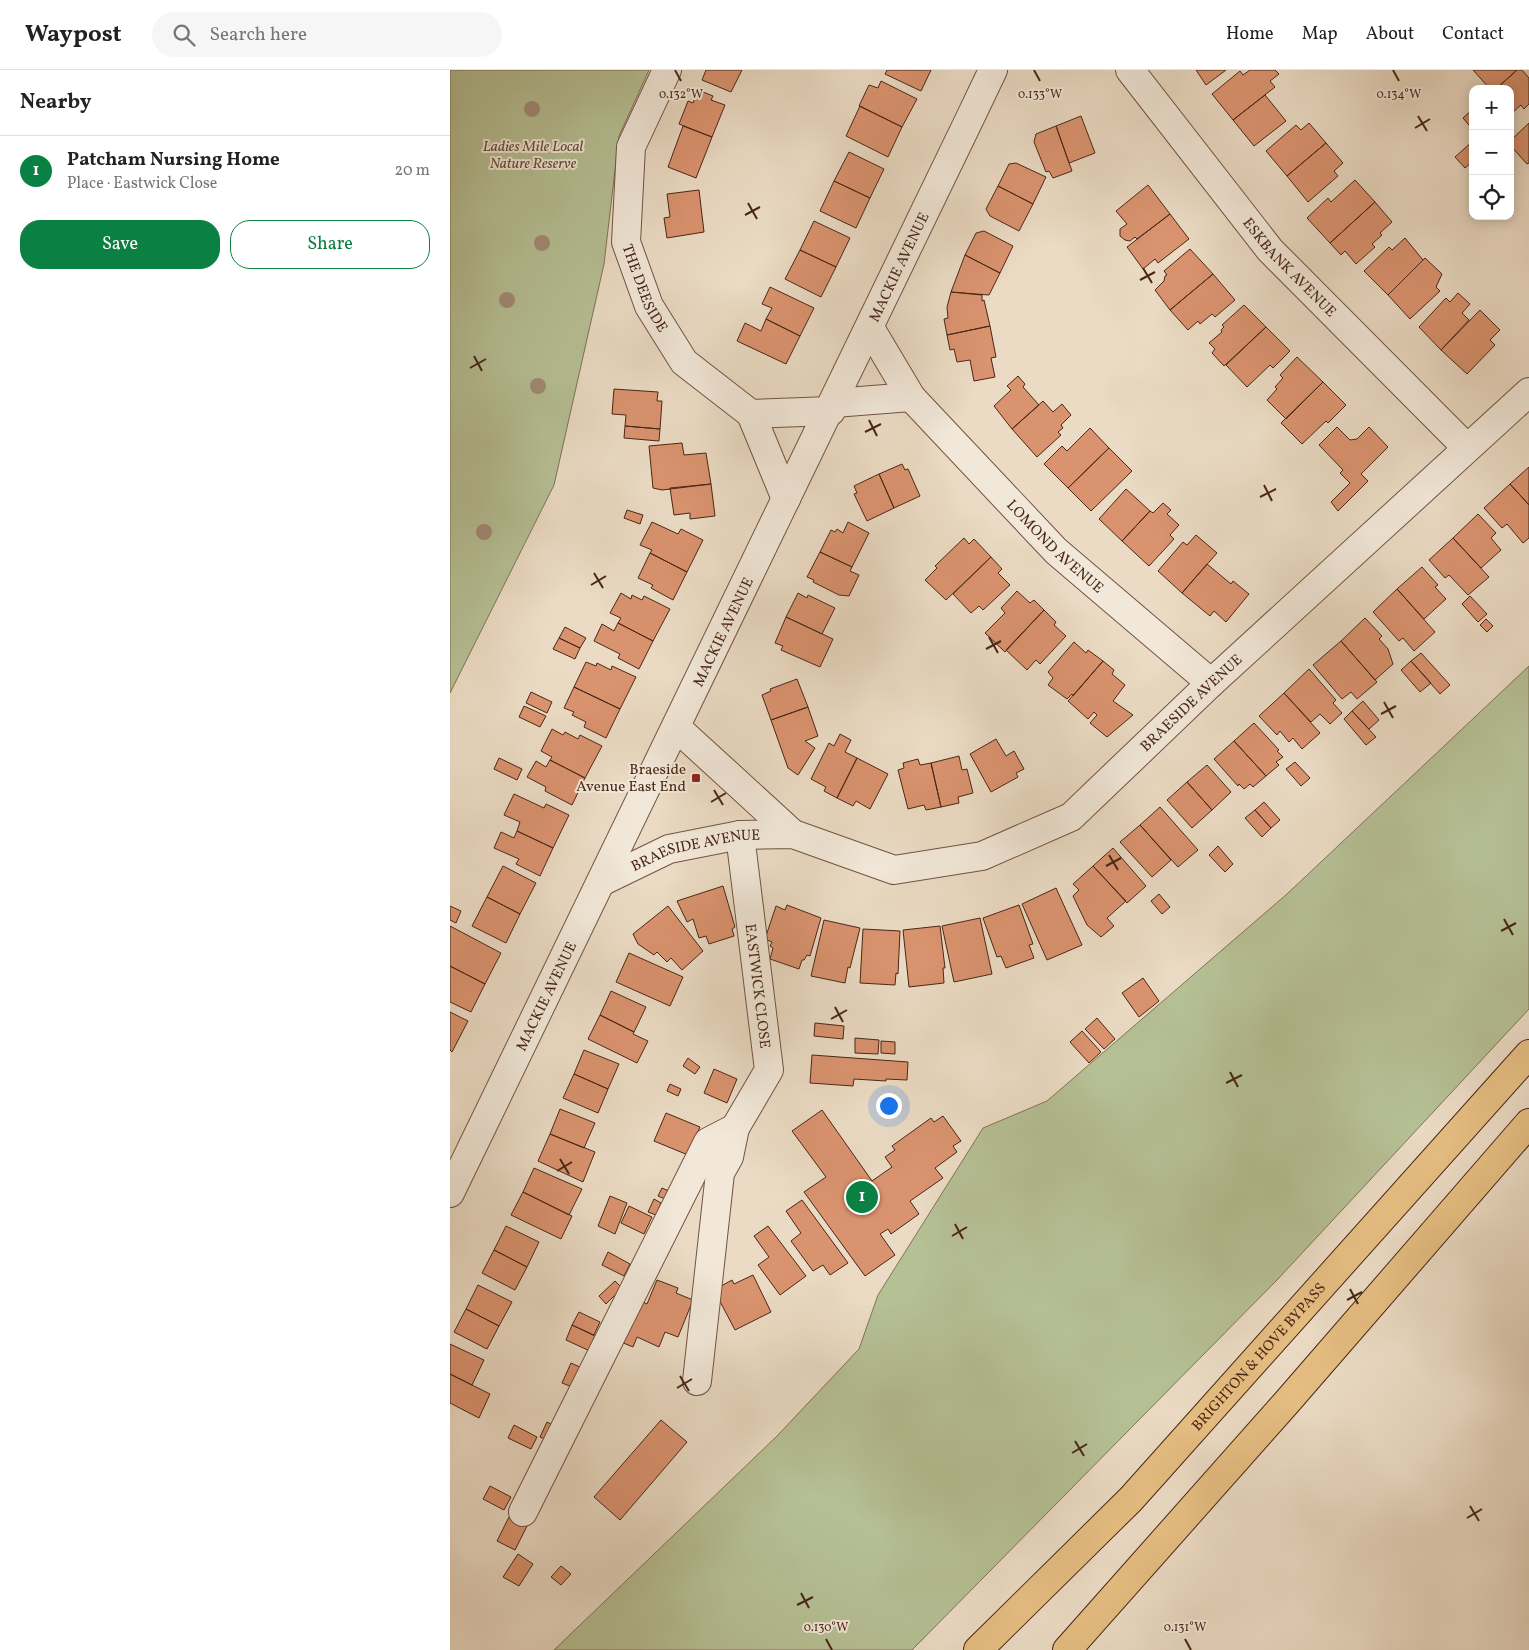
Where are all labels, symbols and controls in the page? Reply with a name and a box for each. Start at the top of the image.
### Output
search box [152,12,502,57]
text: Waypost [25,18,122,52]
icon: search [170,21,198,49]
text: Search here [210,22,307,48]
text: Home [1226,22,1274,47]
text: Map [1302,22,1338,47]
text: About [1366,22,1414,47]
text: Contact [1442,22,1504,47]
map controls [1469,85,1514,220]
button: + [1469,85,1514,130]
text: 0.132°W [659,87,703,103]
text: 0.133°W [1018,87,1062,103]
text: 0.134°W [1377,87,1421,103]
text: Nearby [20,88,91,117]
button: − [1469,130,1514,175]
park label: Ladies Mile Local Nature Reserve [483,137,584,175]
text: Patcham Nursing Home [67,147,280,173]
text: 1 [33,160,39,182]
text: 20 m [395,160,430,182]
text: Place · Eastwick Close [67,173,217,195]
button: locate [1469,175,1514,220]
street label: MACKIE AVENUE [865,209,935,326]
street label: ESKBANK AVENUE [1237,214,1340,323]
button: Save [20,220,220,269]
button: Share [230,220,430,269]
street label: THE DEESIDE [616,242,672,337]
street label: LOMOND AVENUE [1001,496,1107,599]
street label: MACKIE AVENUE [689,574,760,691]
street label: BRAESIDE AVENUE [1136,650,1248,757]
place label: Braeside Avenue East End [576,760,686,798]
marker: Braeside Avenue East End [690,772,702,784]
street label: BRAESIDE AVENUE [628,826,760,878]
street label: EASTWICK CLOSE [738,923,775,1050]
street label: MACKIE AVENUE [512,938,583,1055]
your location [876,1093,902,1119]
pin: 1 [846,1178,878,1216]
street label: BRIGHTON & HOVE BYPASS [1187,1279,1331,1436]
text: 0.130°W [804,1620,848,1636]
text: 0.131°W [1164,1620,1206,1636]

